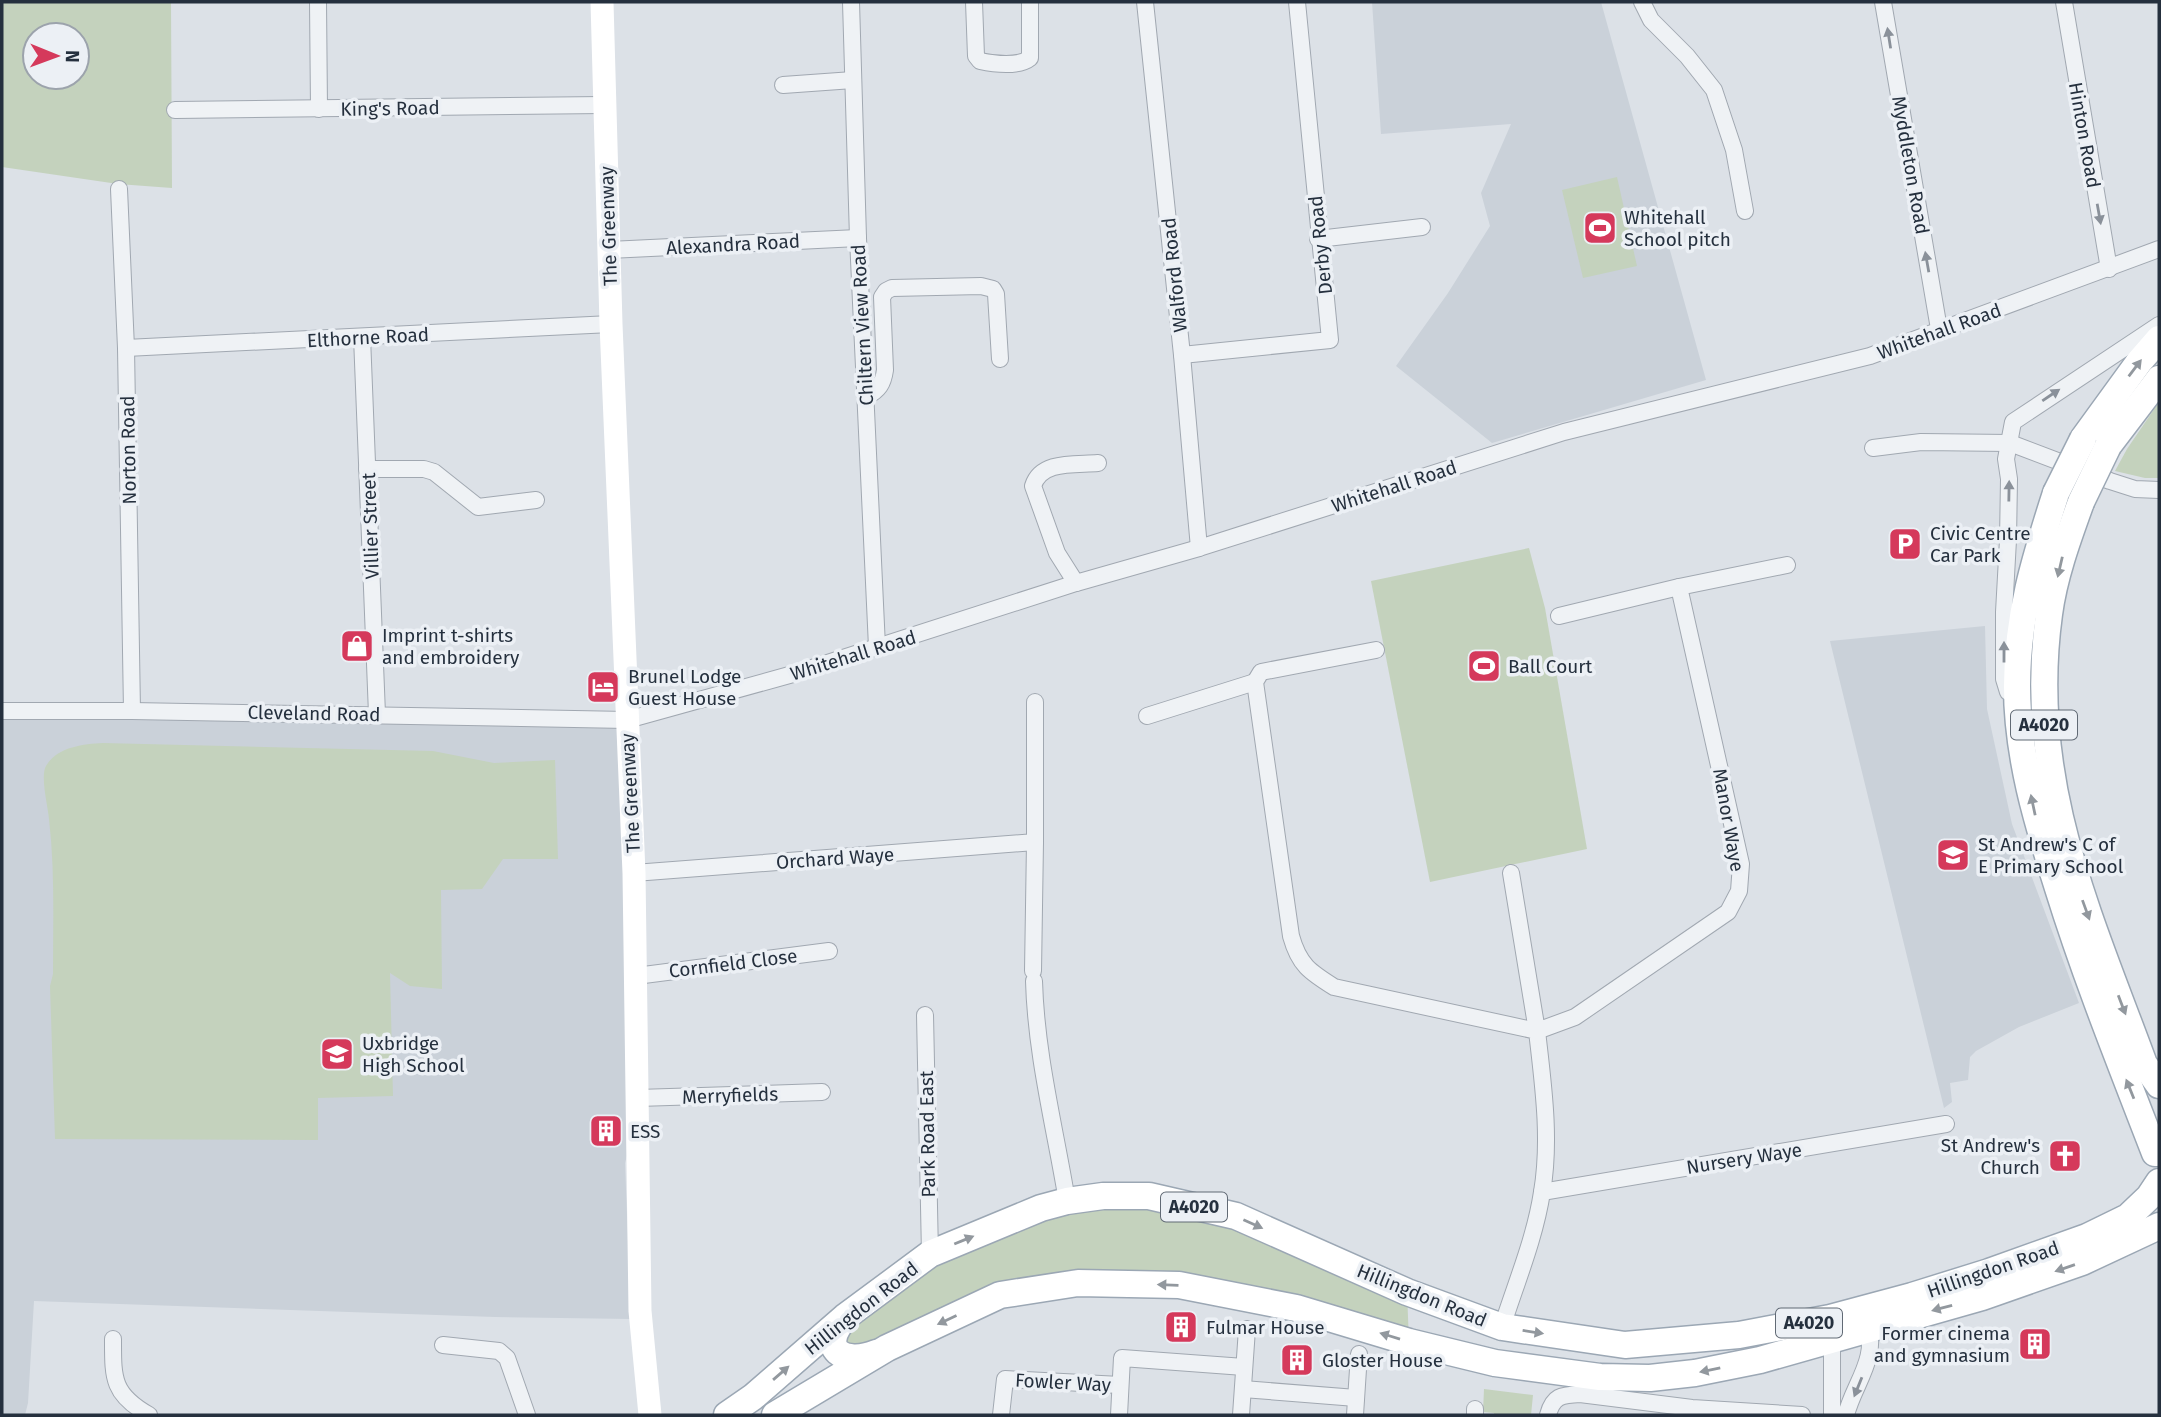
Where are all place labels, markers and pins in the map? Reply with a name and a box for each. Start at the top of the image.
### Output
place label: Whitehall School pitch [1624,206,1731,251]
sports icon: Whitehall School pitch [1581,209,1619,247]
place label: Civic Centre Car Park [1930,522,2031,567]
parking icon: Civic Centre Car Park [1886,525,1924,563]
place label: Imprint t-shirts and embroidery [382,624,520,669]
shop icon: Imprint t-shirts and embroidery [338,627,376,665]
sports icon: Ball Court [1465,647,1503,685]
place label: Ball Court [1508,655,1593,678]
place label: Brunel Lodge Guest House [628,665,741,710]
hotel icon: Brunel Lodge Guest House [584,668,622,706]
place label: St Andrew's C of E Primary School [1978,833,2124,878]
school or university icon: St Andrew's C of E Primary School [1934,836,1972,874]
place label: Uxbridge High School [362,1032,465,1077]
school or university icon: Uxbridge High School [318,1035,356,1073]
building icon: ESS [587,1112,625,1150]
place label: ESS [630,1120,660,1143]
place label: St Andrew's Church [1941,1134,2040,1179]
church icon: St Andrew's Church [2046,1137,2084,1175]
building icon: Fulmar House [1162,1308,1200,1346]
place label: Fulmar House [1206,1316,1325,1339]
place label: Former cinema and gymnasium [1874,1322,2010,1367]
building icon: Former cinema and gymnasium [2016,1325,2054,1363]
building icon: Gloster House [1278,1341,1316,1379]
place label: Gloster House [1322,1349,1443,1372]

